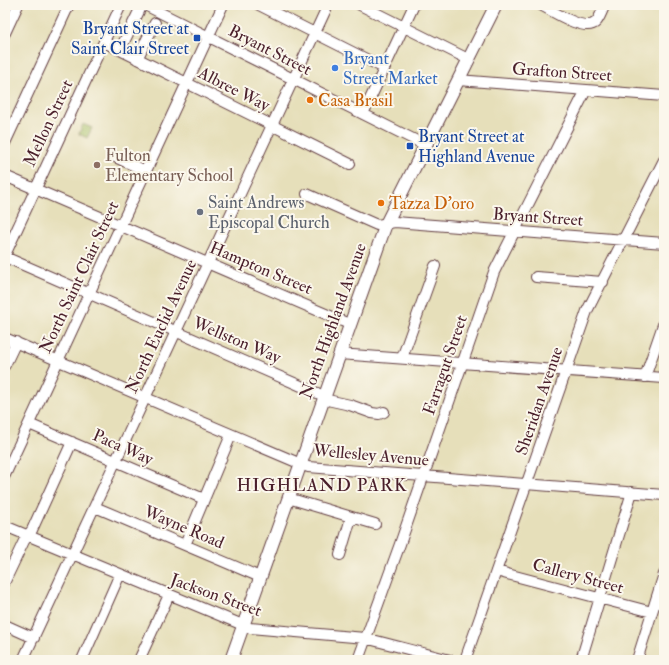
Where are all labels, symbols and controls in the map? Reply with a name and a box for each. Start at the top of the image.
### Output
place label: Bryant Street at Saint Clair Street [71,18,189,59]
street label: Bryant Street [224,20,316,81]
marker: Bryant Street at Saint Clair Street [192,33,202,43]
place label: Bryant Street Market [343,48,438,89]
street label: Grafton Street [511,58,613,86]
street label: Albree Way [193,62,274,117]
marker: Bryant Street Market [330,63,340,73]
street label: Mellon Street [19,76,77,170]
place label: Casa Brasil [318,90,393,111]
marker: Casa Brasil [305,95,315,105]
place label: Bryant Street at Highland Avenue [418,126,535,167]
marker: Bryant Street at Highland Avenue [405,141,415,151]
place label: Fulton Elementary School [105,145,234,187]
marker: Fulton Elementary School [92,160,102,170]
place label: Saint Andrews Episcopal Church [208,192,330,234]
place label: Tazza D'oro [389,193,474,214]
street label: North Saint Clair Street [35,197,124,356]
marker: Tazza D'oro [376,198,386,208]
street label: Bryant Street [492,203,584,232]
marker: Saint Andrews Episcopal Church [195,207,205,217]
street label: Hampton Street [206,237,316,300]
street label: North Highland Avenue [295,240,371,402]
street label: North Euclid Avenue [121,256,201,396]
street label: Wellston Way [189,312,285,369]
street label: Farragut Street [418,312,472,418]
street label: Sheridan Avenue [511,344,567,458]
street label: Paca Way [89,424,157,471]
street label: Wellesley Avenue [311,439,430,472]
district label: HIGHLAND PARK [236,474,408,497]
street label: Wayne Road [139,500,228,554]
street label: Callery Street [530,554,626,599]
street label: Jackson Street [166,568,265,622]

